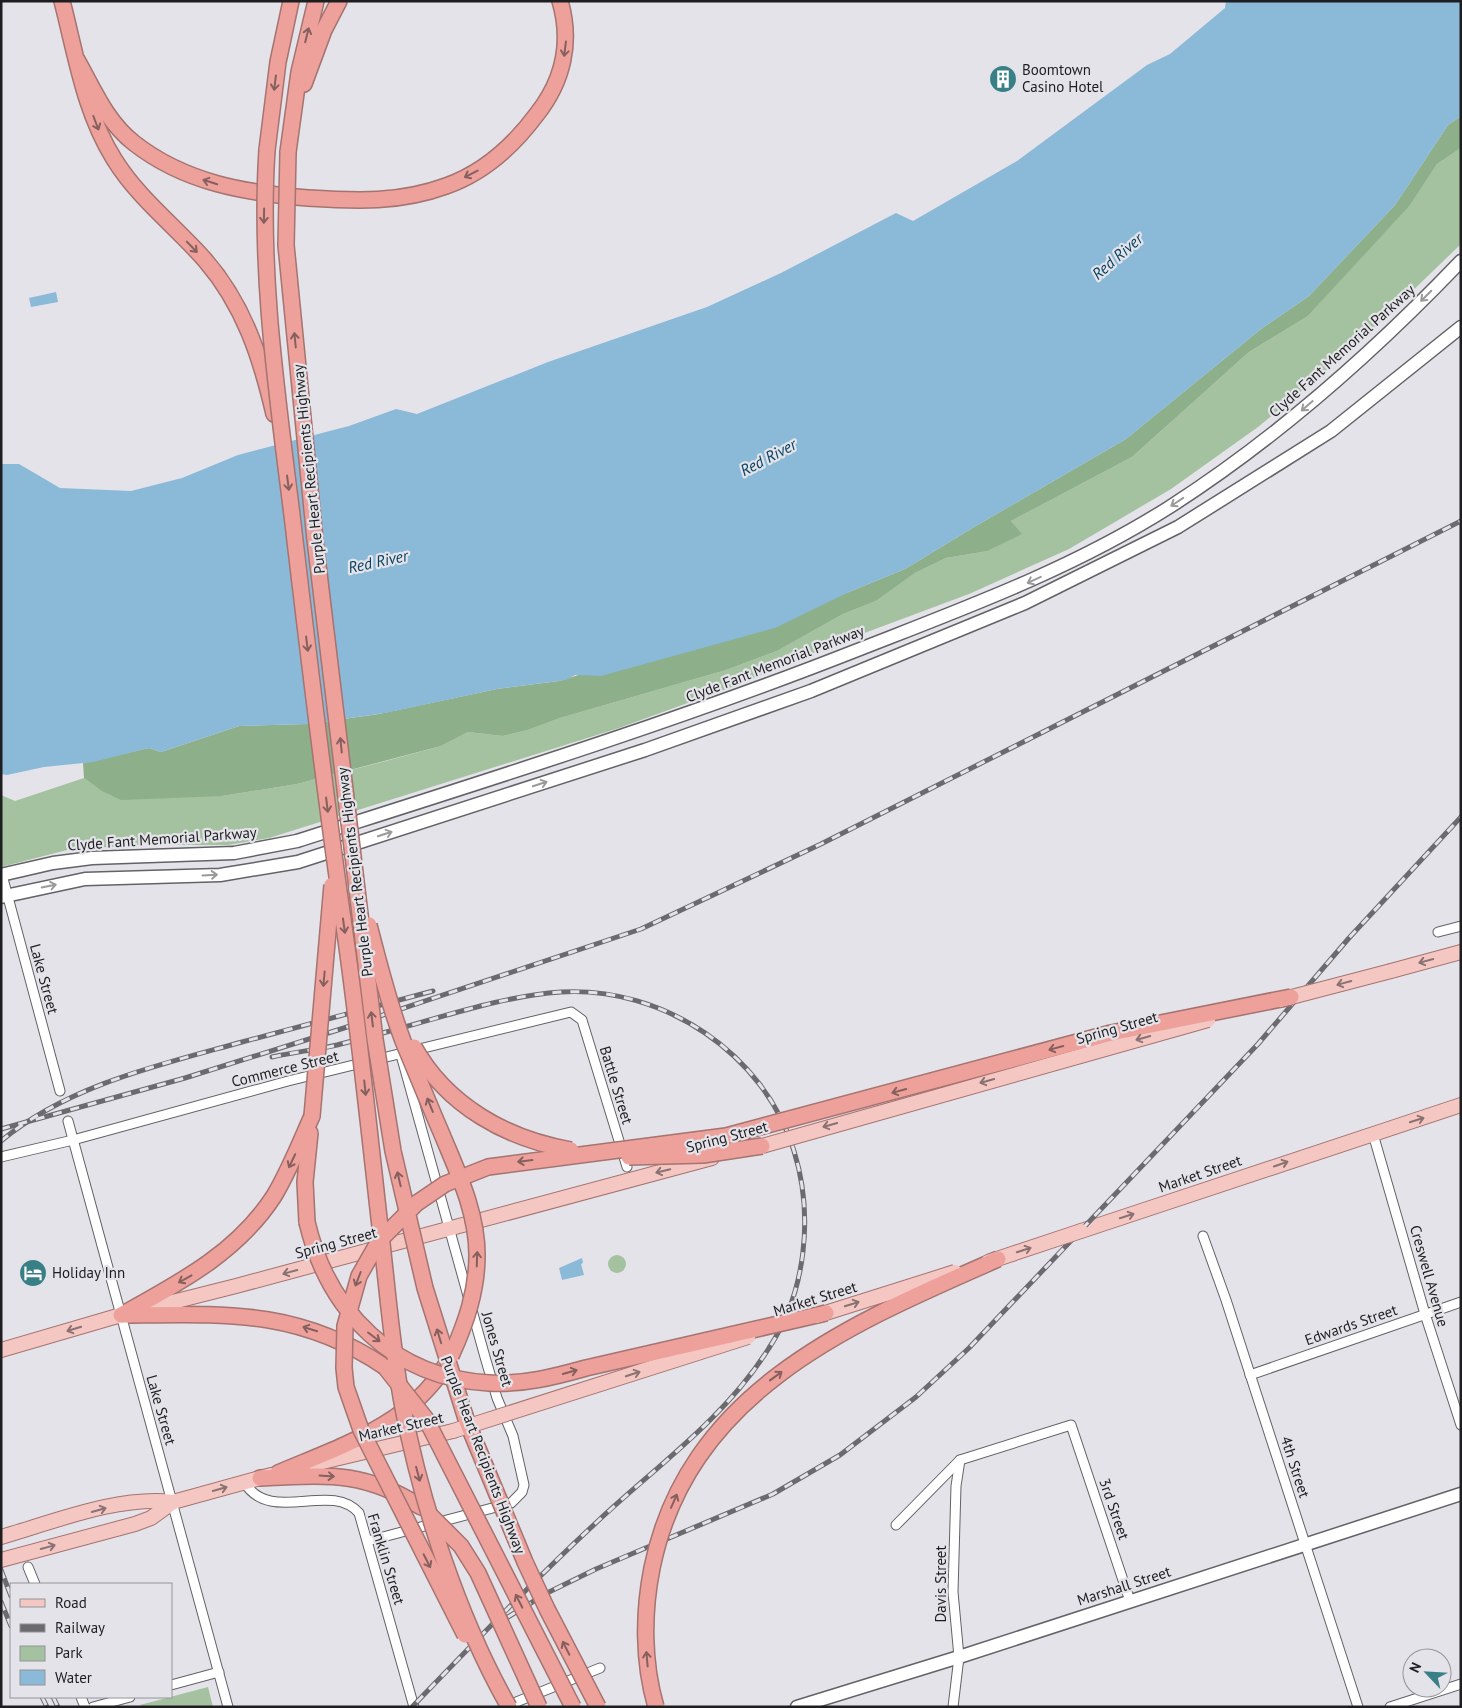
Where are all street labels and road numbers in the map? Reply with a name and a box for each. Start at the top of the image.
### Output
street label: Clyde Fant Memorial Parkway [1265,280,1419,421]
street label: Purple Heart Recipients Highway [288,363,329,575]
street label: Clyde Fant Memorial Parkway [683,621,867,706]
street label: Purple Heart Recipients Highway [332,766,377,978]
street label: Clyde Fant Memorial Parkway [67,822,257,855]
street label: Lake Street [26,942,63,1016]
street label: Spring Street [1074,1007,1160,1048]
street label: Battle Street [596,1043,637,1126]
street label: Commerce Street [229,1046,340,1091]
street label: Spring Street [684,1116,770,1157]
street label: Market Street [1156,1150,1244,1197]
street label: Spring Street [293,1222,379,1263]
street label: Creswell Avenue [1406,1223,1453,1329]
street label: Market Street [771,1277,859,1320]
street label: Edwards Street [1302,1300,1399,1349]
street label: Jones Street [477,1308,517,1388]
street label: Purple Heart Recipients Highway [437,1353,530,1557]
street label: Lake Street [142,1373,181,1447]
street label: Market Street [357,1408,445,1445]
street label: 4th Street [1277,1434,1314,1500]
street label: 3rd Street [1095,1476,1134,1542]
street label: Franklin Street [364,1511,409,1607]
street label: Davis Street [931,1545,950,1623]
street label: Marshall Street [1075,1561,1173,1610]

